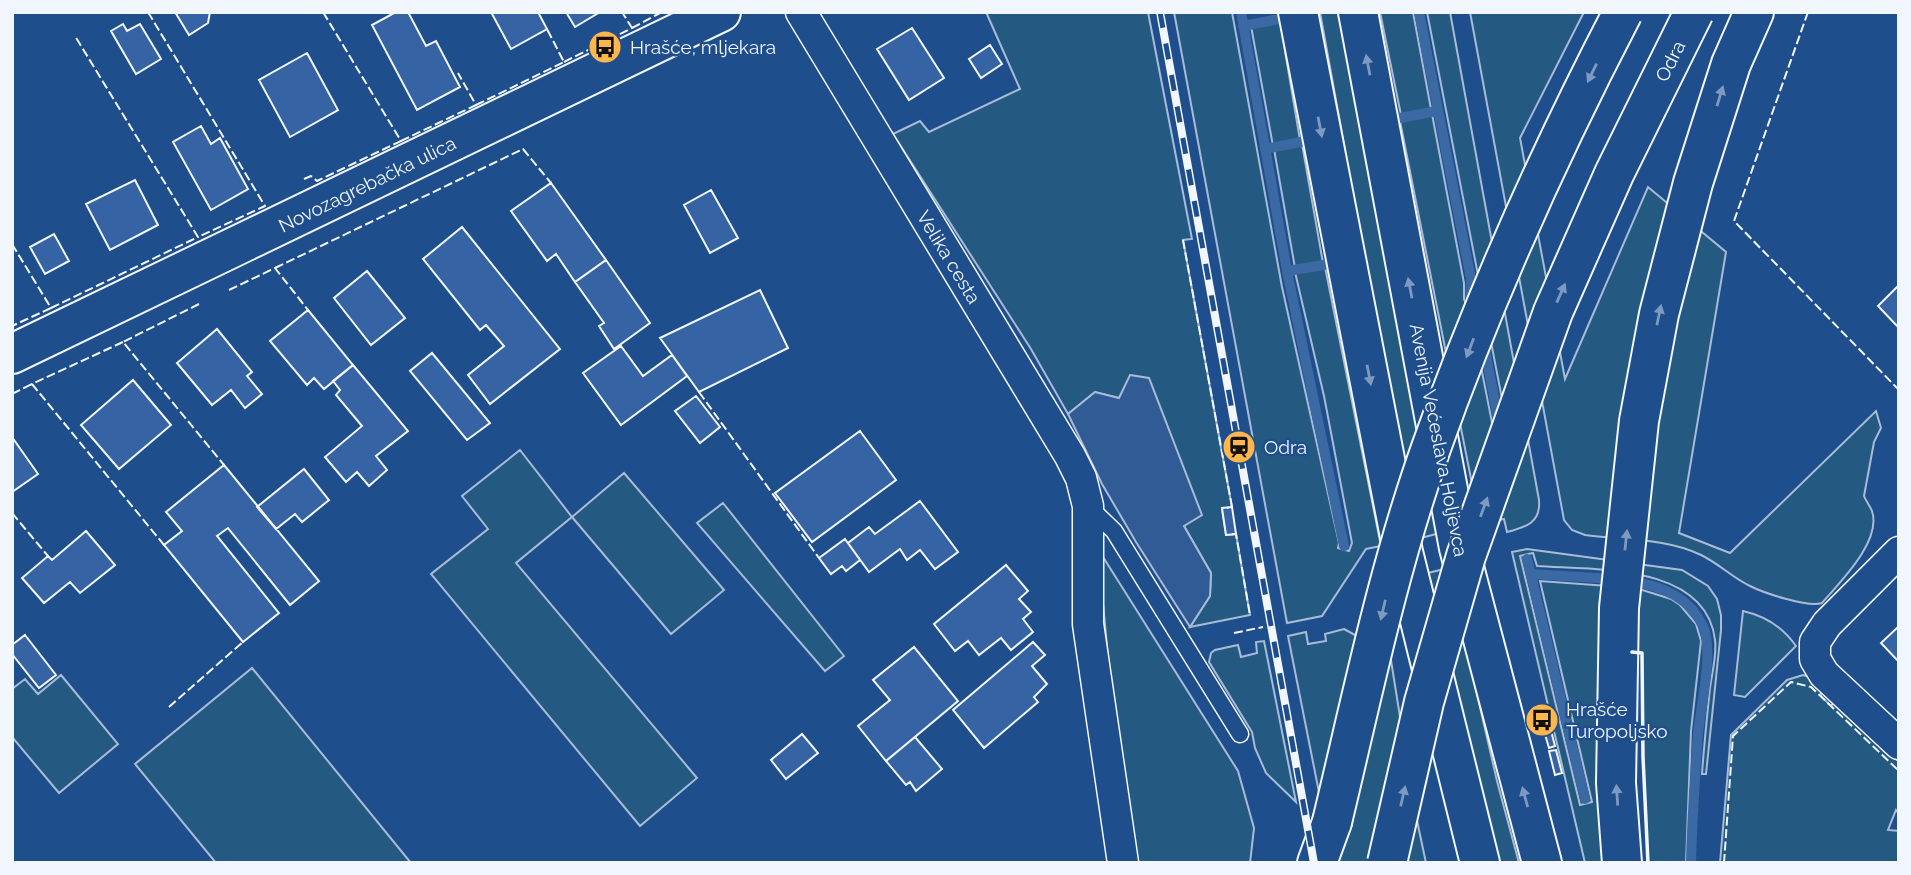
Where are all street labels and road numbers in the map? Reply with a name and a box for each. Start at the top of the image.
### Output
street label: Odra [1650,37,1690,85]
street label: Novozagrebačka ulica [275,131,459,237]
street label: Velika cesta [913,206,985,308]
street label: Avenija Većeslava Holjevca [1406,322,1472,558]

